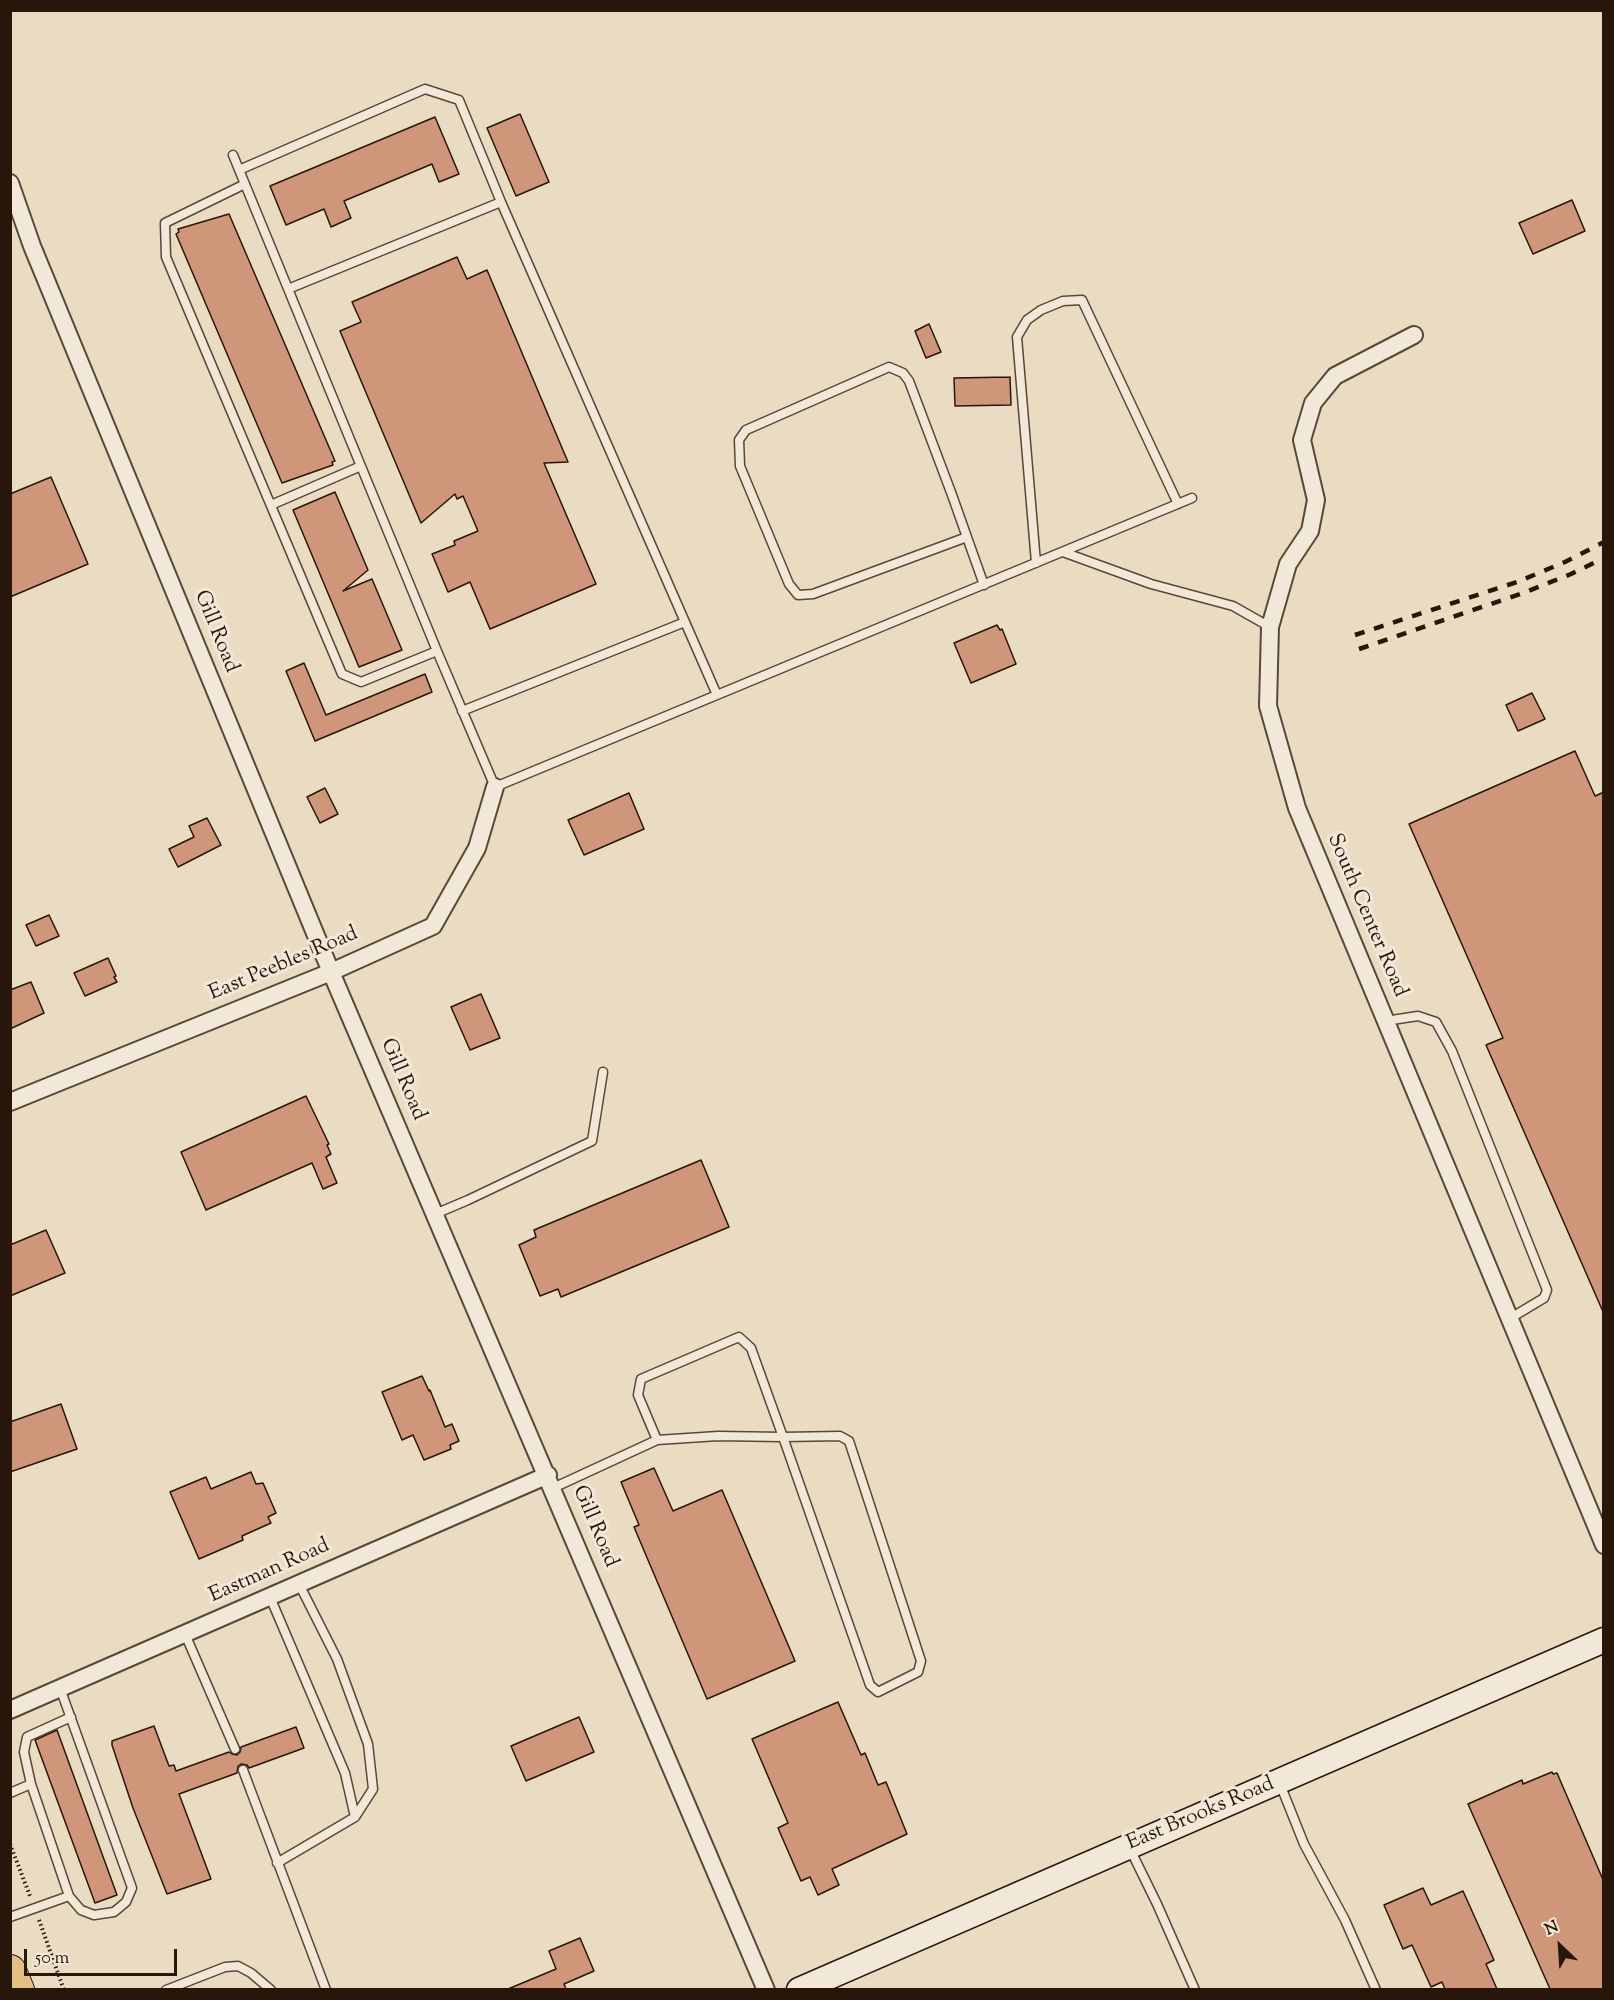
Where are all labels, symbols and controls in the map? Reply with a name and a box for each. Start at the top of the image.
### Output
street label: Gill Road [187,587,243,677]
street label: South Center Road [1320,831,1412,1001]
street label: East Peebles Road [206,922,362,1008]
street label: Gill Road [373,1035,431,1125]
street label: Gill Road [565,1482,623,1572]
street label: Eastman Road [206,1534,334,1610]
street label: East Brooks Road [1124,1773,1278,1857]
north arrow [1530,1916,1590,1976]
text: N [1542,1916,1563,1942]
scale bar [27,1937,180,1975]
text: 50 m [35,1946,69,1972]

